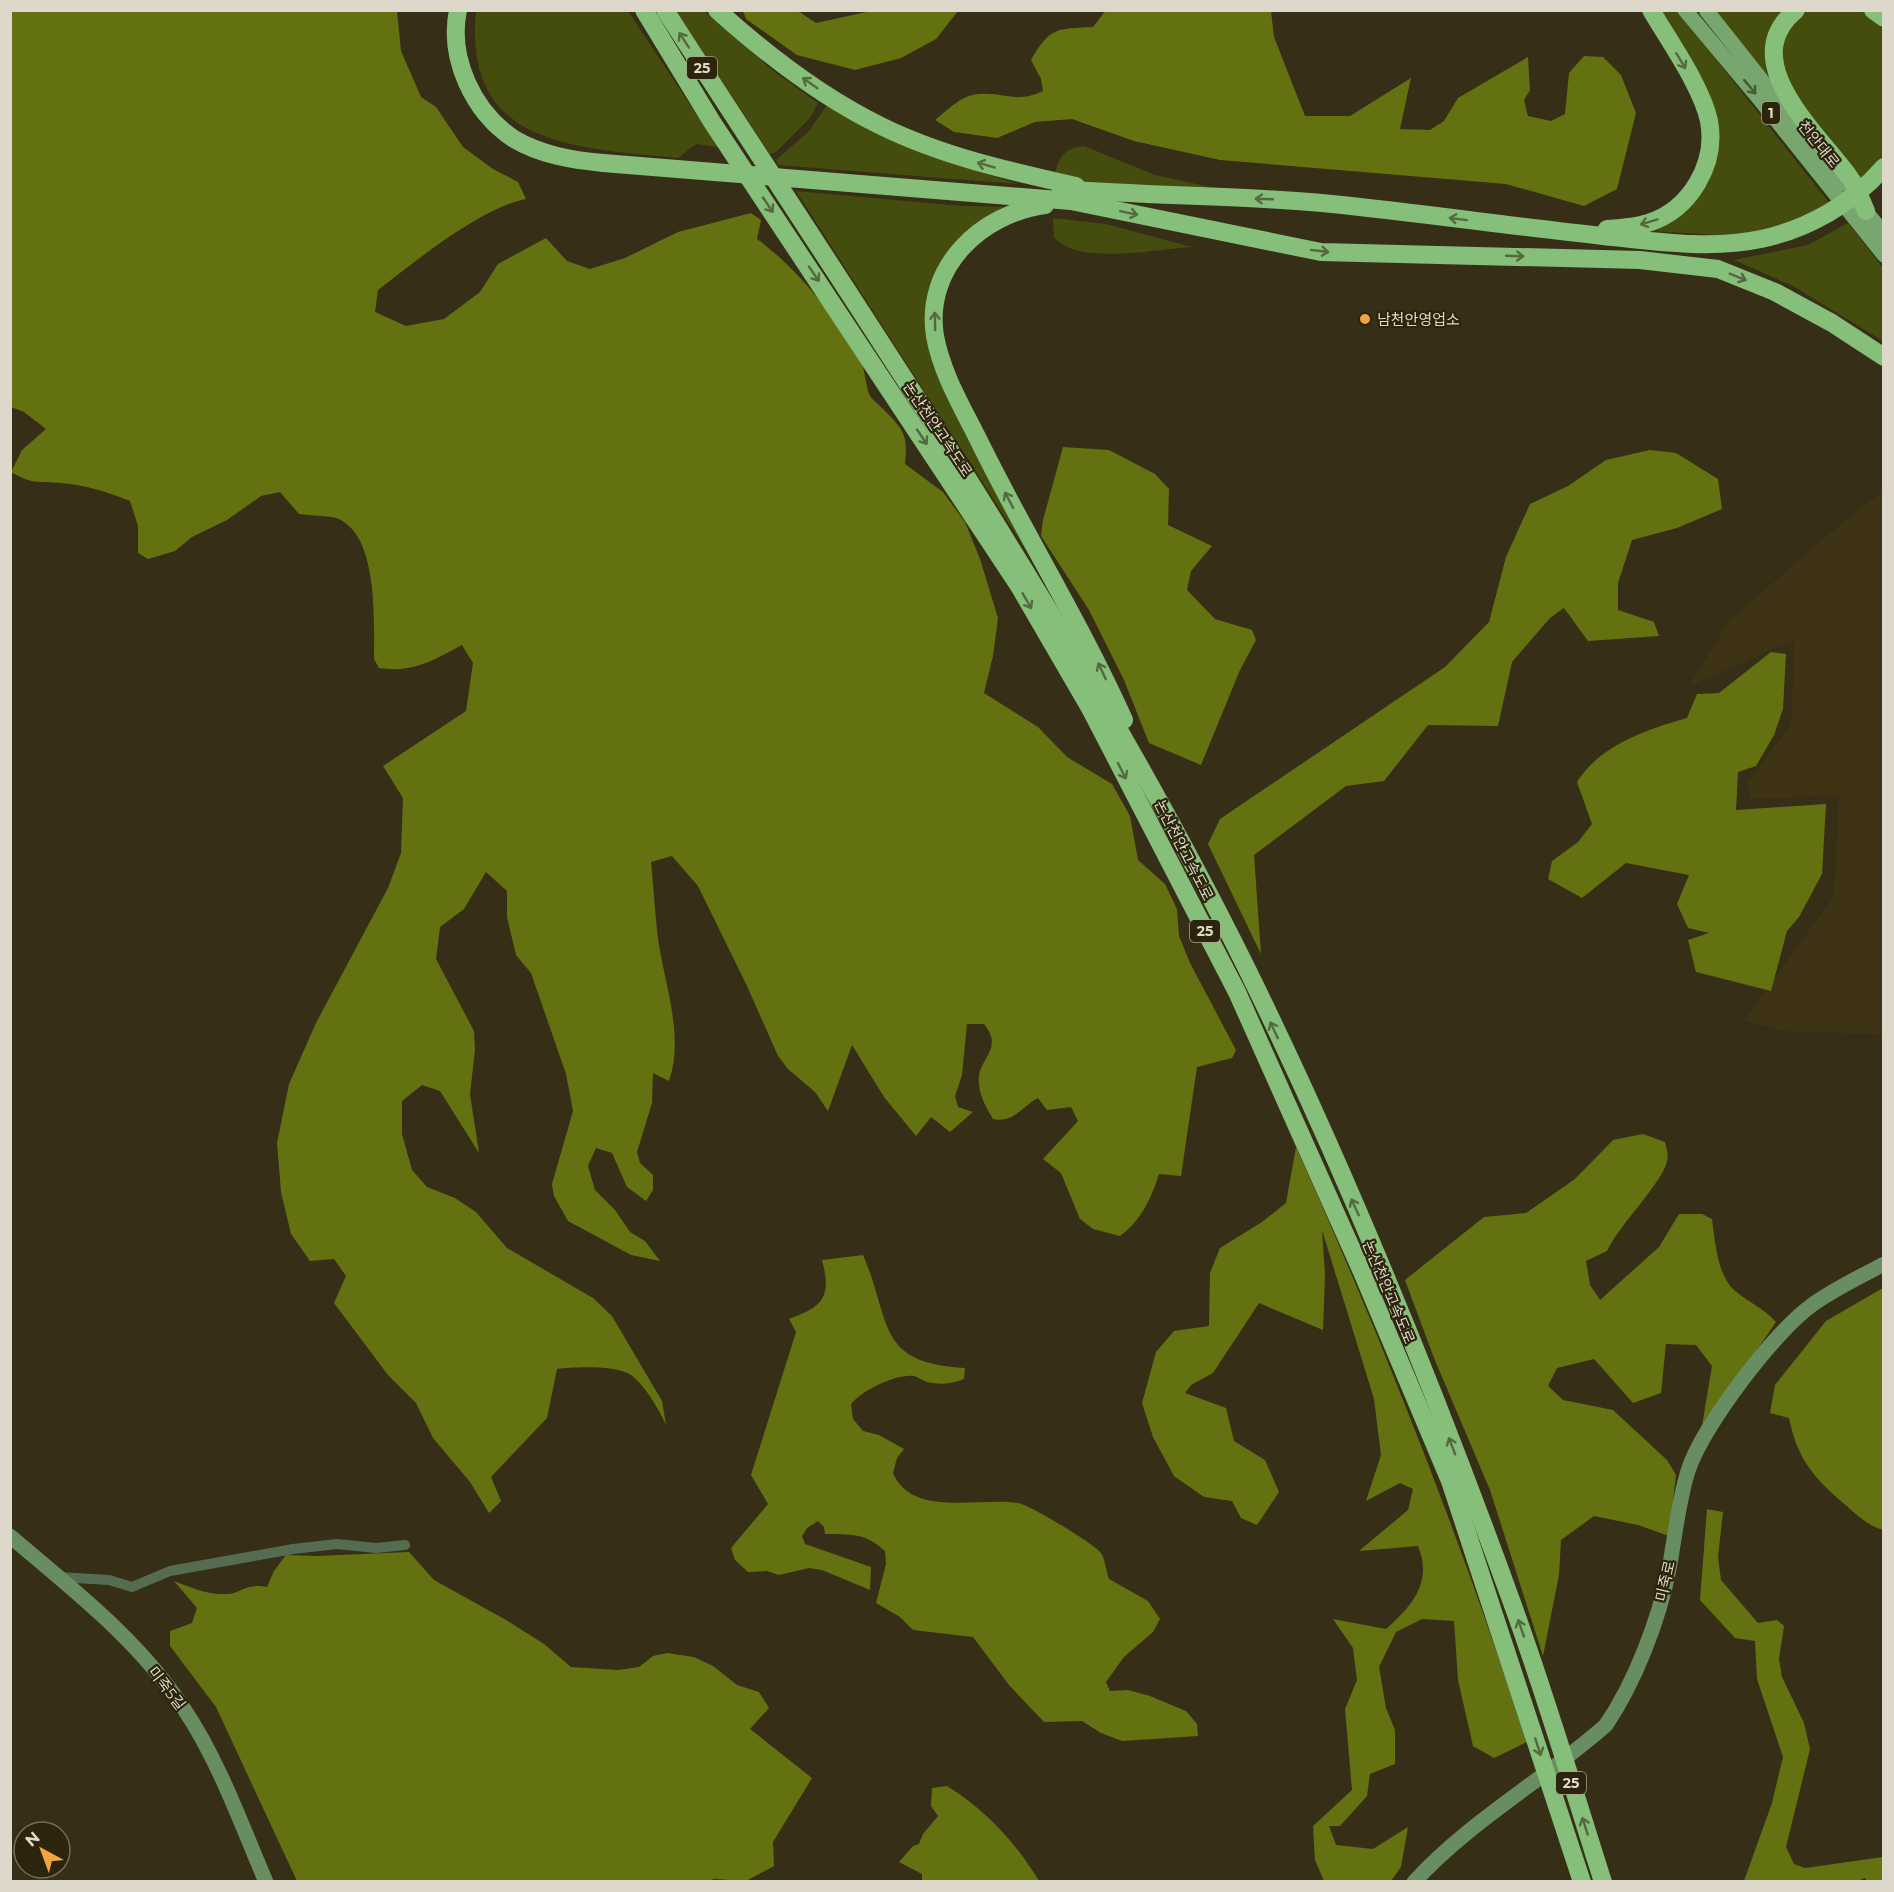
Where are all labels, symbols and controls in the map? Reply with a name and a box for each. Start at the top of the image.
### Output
one-way arrow [678,32,690,49]
one-way arrow [1676,52,1688,69]
road number: 25 [687,57,717,79]
one-way arrow [802,77,818,89]
one-way arrow [1743,79,1756,95]
road number: 1 [1762,102,1780,124]
street label: 천안대로 [1794,117,1844,171]
one-way arrow [977,159,996,170]
one-way arrow [1255,194,1275,205]
one-way arrow [762,196,774,213]
one-way arrow [1118,208,1138,219]
one-way arrow [1449,213,1469,224]
one-way arrow [1640,217,1659,228]
one-way arrow [1309,246,1329,257]
one-way arrow [1504,251,1524,262]
one-way arrow [808,266,820,282]
one-way arrow [1729,272,1747,283]
place label: 남천안영업소 [1377,310,1460,329]
one-way arrow [929,312,941,332]
marker: 남천안영업소 [1358,312,1372,326]
street label: 논산천안고속도로 [899,378,977,480]
one-way arrow [916,428,928,444]
one-way arrow [1003,492,1015,509]
one-way arrow [1021,592,1033,609]
one-way arrow [1096,663,1108,681]
one-way arrow [1116,762,1128,779]
street label: 논산천안고속도로 [1150,797,1218,903]
road number: 25 [1190,920,1220,942]
one-way arrow [1268,1021,1279,1039]
one-way arrow [1349,1198,1361,1216]
street label: 논산천안고속도로 [1359,1237,1419,1347]
one-way arrow [1446,1437,1457,1456]
street label: 미죽로 [1651,1559,1679,1603]
one-way arrow [1515,1619,1526,1638]
street label: 미죽5길 [144,1662,190,1714]
one-way arrow [1533,1737,1544,1756]
road number: 25 [1556,1772,1586,1794]
one-way arrow [1579,1817,1590,1836]
north arrow [12,1820,72,1880]
text: N [21,1828,44,1850]

